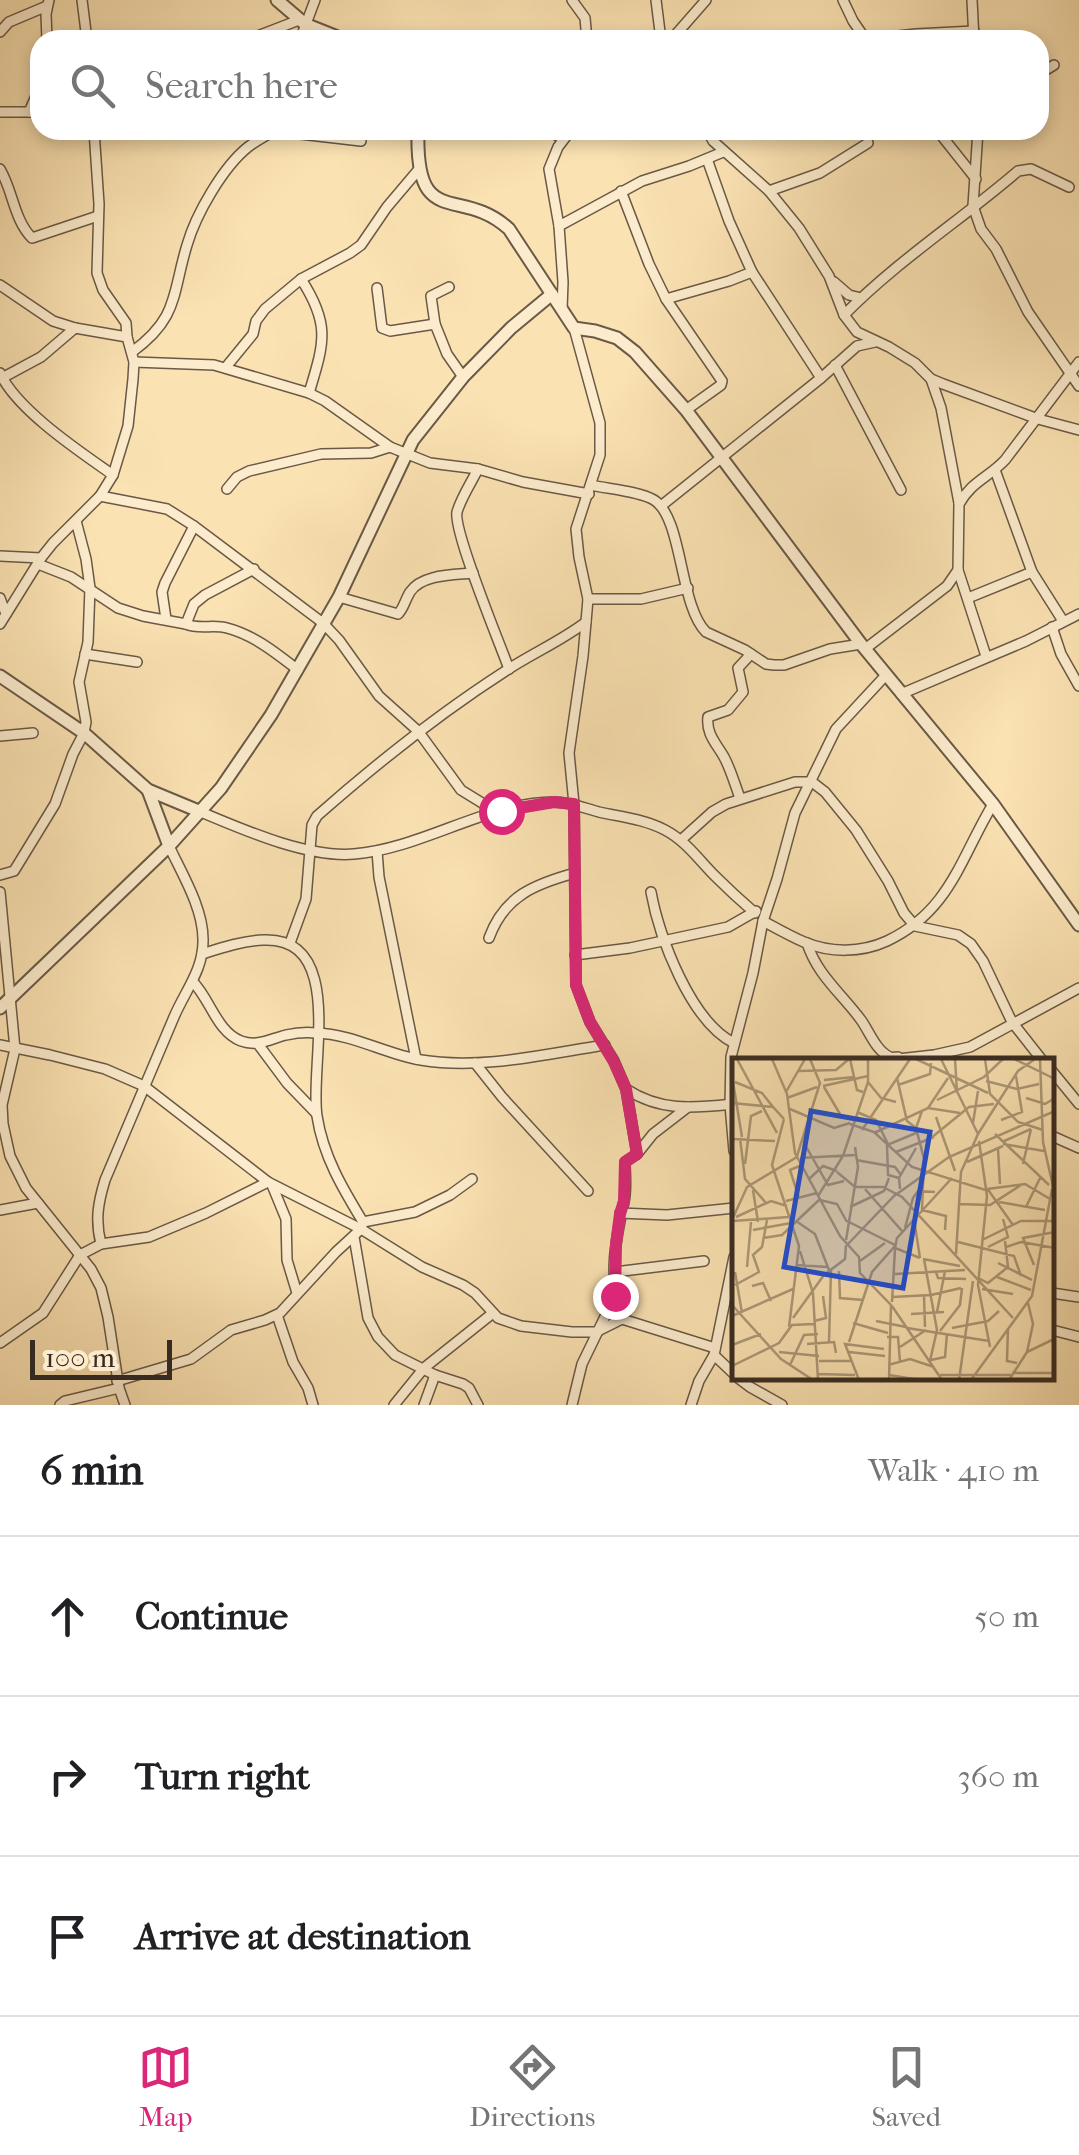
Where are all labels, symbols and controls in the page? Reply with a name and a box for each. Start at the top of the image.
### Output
search box [30,30,1049,140]
icon: search [65,58,120,113]
text: Search here [145,63,338,108]
route start [479,789,525,835]
inset map [732,1058,1054,1380]
route end [593,1274,639,1320]
scale bar [30,1335,172,1380]
text: 100 m [45,1341,115,1374]
text: 6 min [40,1446,143,1495]
text: Walk · 410 m [868,1452,1039,1489]
icon: ahead [40,1589,95,1644]
text: Continue [135,1594,288,1639]
text: 50 m [974,1598,1039,1635]
icon: right [40,1749,95,1804]
text: Turn right [135,1754,310,1799]
text: 360 m [957,1758,1039,1795]
icon: arrive [40,1909,95,1964]
text: Arrive at destination [135,1914,471,1959]
tab: Map [138,2040,193,2133]
tab: Directions [469,2040,595,2133]
tab: Saved [871,2040,941,2133]

